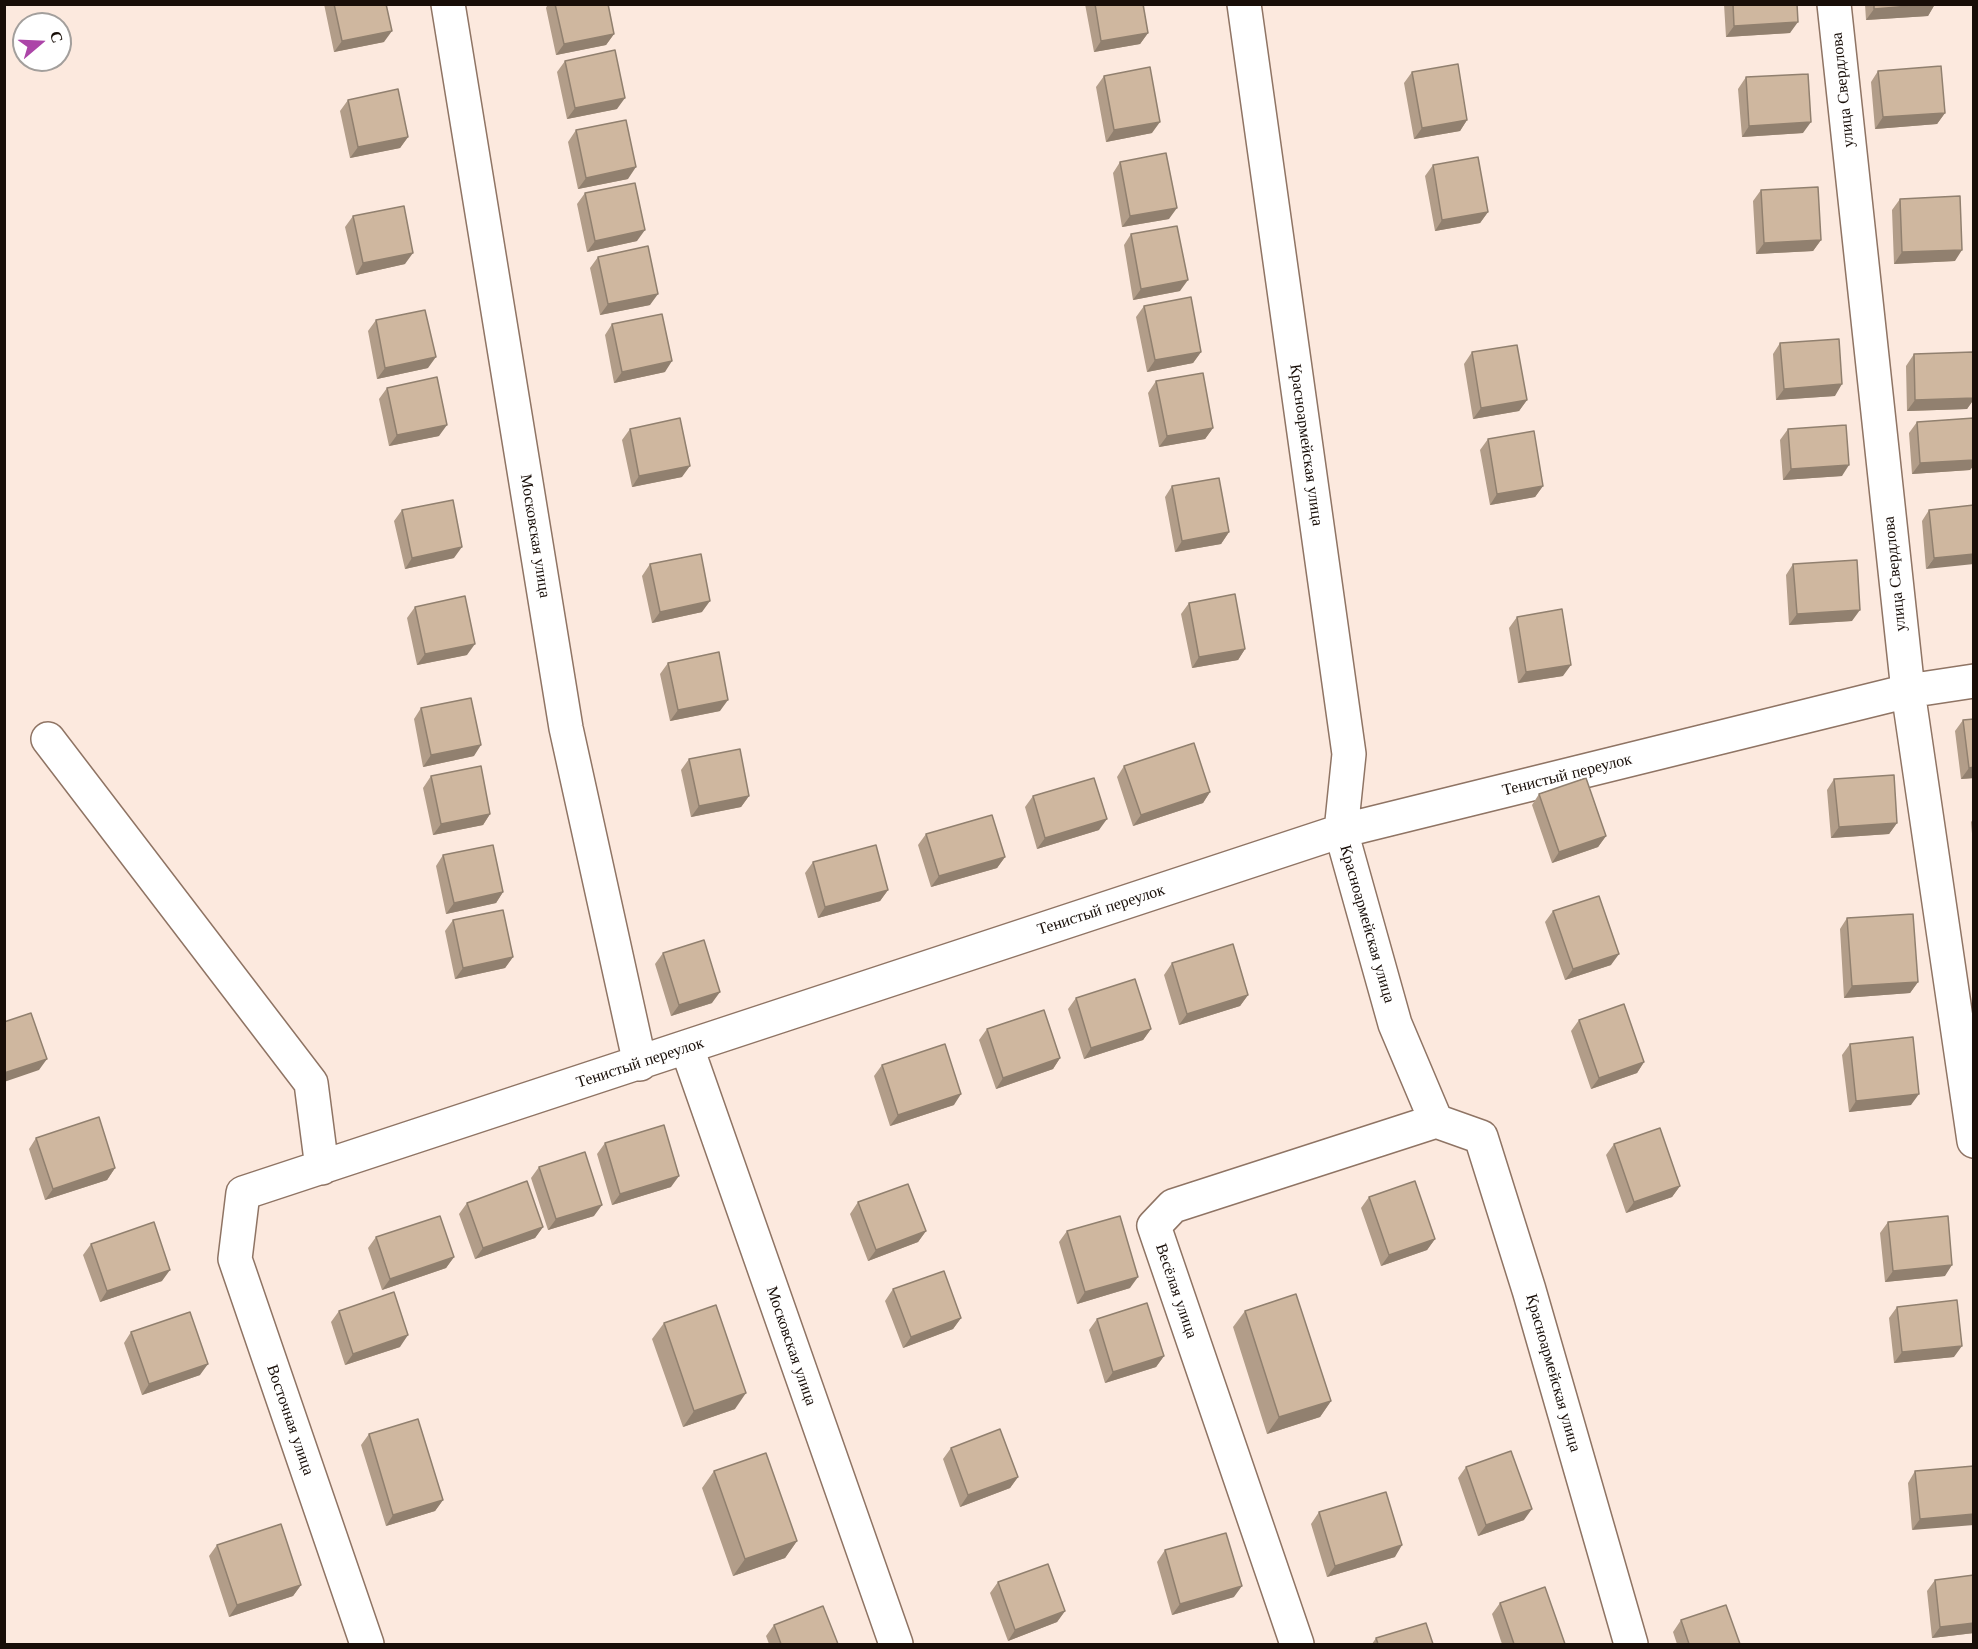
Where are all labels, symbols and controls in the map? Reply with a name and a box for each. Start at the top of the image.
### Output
north arrow [12,12,72,72]
text: С [46,28,68,46]
street label: улица Свердлова [1827,31,1859,149]
street label: Красноармейская улица [1285,363,1327,527]
street label: Московская улица [516,473,554,599]
street label: улица Свердлова [1879,515,1911,633]
street label: Тенистый переулок [1500,750,1634,800]
street label: Красноармейская улица [1335,843,1399,1005]
street label: Тенистый переулок [1035,880,1167,940]
street label: Тенистый переулок [574,1033,706,1093]
street label: Весёлая улица [1151,1241,1201,1341]
street label: Московская улица [762,1284,820,1408]
street label: Красноармейская улица [1521,1292,1585,1454]
street label: Восточная улица [262,1362,318,1478]

